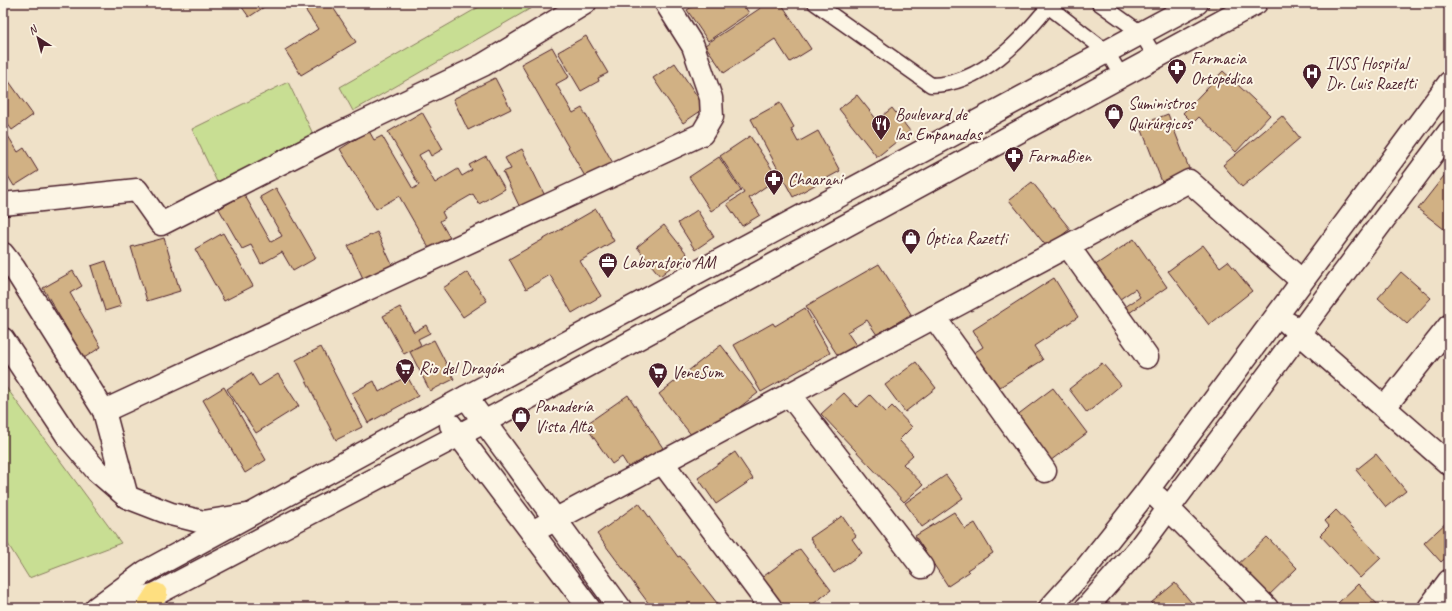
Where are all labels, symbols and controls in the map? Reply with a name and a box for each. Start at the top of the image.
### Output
north arrow [18,18,58,58]
text: N [25,21,41,38]
place label: Farmacia Ortopédica [1191,48,1253,89]
place label: IVSS Hospital Dr. Luis Razetti [1326,53,1418,94]
pharmacy icon: Farmacia Ortopédica [1166,57,1188,85]
hospital icon: IVSS Hospital Dr. Luis Razetti [1301,62,1323,90]
place label: Suministros Quirúrgicos [1128,93,1197,134]
shop icon: Suministros Quirúrgicos [1103,102,1125,130]
place label: Boulevard de las Empanadas [895,104,984,145]
restaurant icon: Boulevard de las Empanadas [870,113,892,141]
pharmacy icon: FarmaBien [1003,145,1025,173]
place label: FarmaBien [1028,146,1092,167]
pharmacy icon: Chaarani [763,168,785,196]
place label: Chaarani [788,169,844,190]
shop icon: Óptica Razetti [900,227,922,255]
place label: Óptica Razetti [925,227,1009,249]
office icon: Laboratorio AM [597,251,619,279]
place label: Laboratorio AM [622,252,717,273]
supermarket icon: Rio del Dragón [394,357,416,385]
place label: Rio del Dragón [419,358,505,379]
supermarket icon: VeneSum [647,361,669,389]
place label: VeneSum [672,362,725,383]
place label: Panadería Vista Alta [535,396,595,437]
shop icon: Panadería Vista Alta [510,405,532,433]

